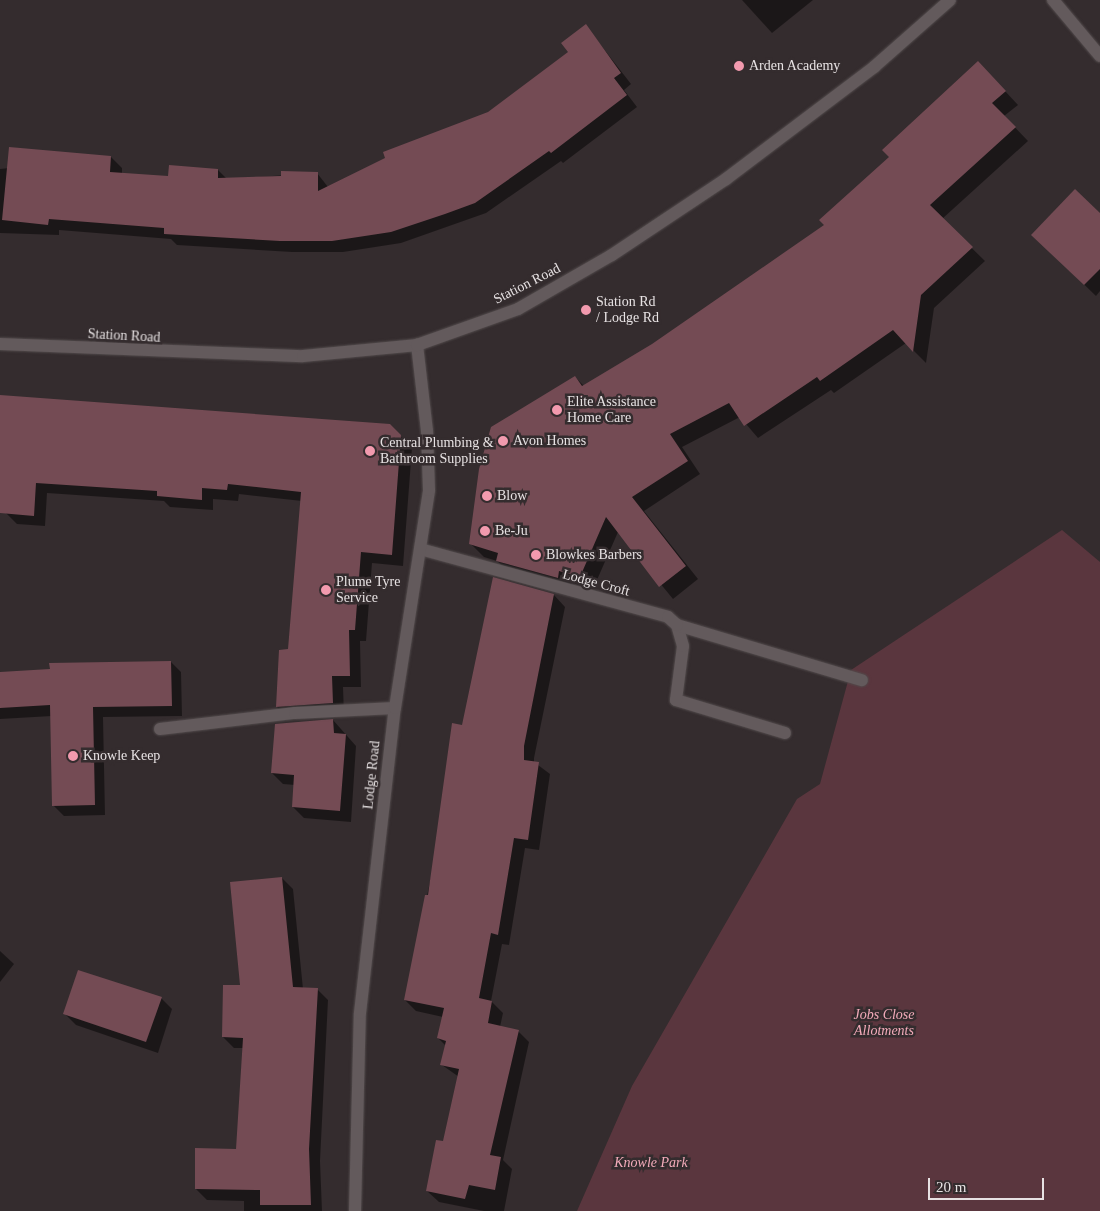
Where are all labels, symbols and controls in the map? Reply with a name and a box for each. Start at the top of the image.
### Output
place label: Arden Academy [749,58,841,74]
marker: Arden Academy [733,60,745,72]
street label: Station Road [491,260,563,308]
place label: Station Rd / Lodge Rd [596,294,659,326]
marker: Station Rd / Lodge Rd [580,304,592,316]
street label: Station Road [87,326,161,346]
place label: Elite Assistance Home Care [567,394,657,427]
marker: Elite Assistance Home Care [551,404,563,416]
place label: Avon Homes [513,433,586,449]
place label: Central Plumbing & Bathroom Supplies [380,435,494,468]
marker: Avon Homes [497,435,509,447]
marker: Central Plumbing & Bathroom Supplies [364,445,376,457]
place label: Blow [497,488,527,504]
marker: Blow [481,490,493,502]
place label: Be-Ju [495,523,528,539]
marker: Be-Ju [479,525,491,537]
place label: Blowkes Barbers [546,547,642,563]
marker: Blowkes Barbers [530,549,542,561]
street label: Lodge Croft [561,566,631,600]
place label: Plume Tyre Service [336,574,401,606]
marker: Plume Tyre Service [320,584,332,596]
street label: Lodge Road [360,740,384,810]
place label: Knowle Keep [83,748,160,764]
marker: Knowle Keep [67,750,79,762]
park label: Jobs Close Allotments [853,1007,915,1040]
park label: Knowle Park [614,1155,688,1171]
scale bar [930,1168,1046,1200]
text: 20 m [936,1179,966,1195]

